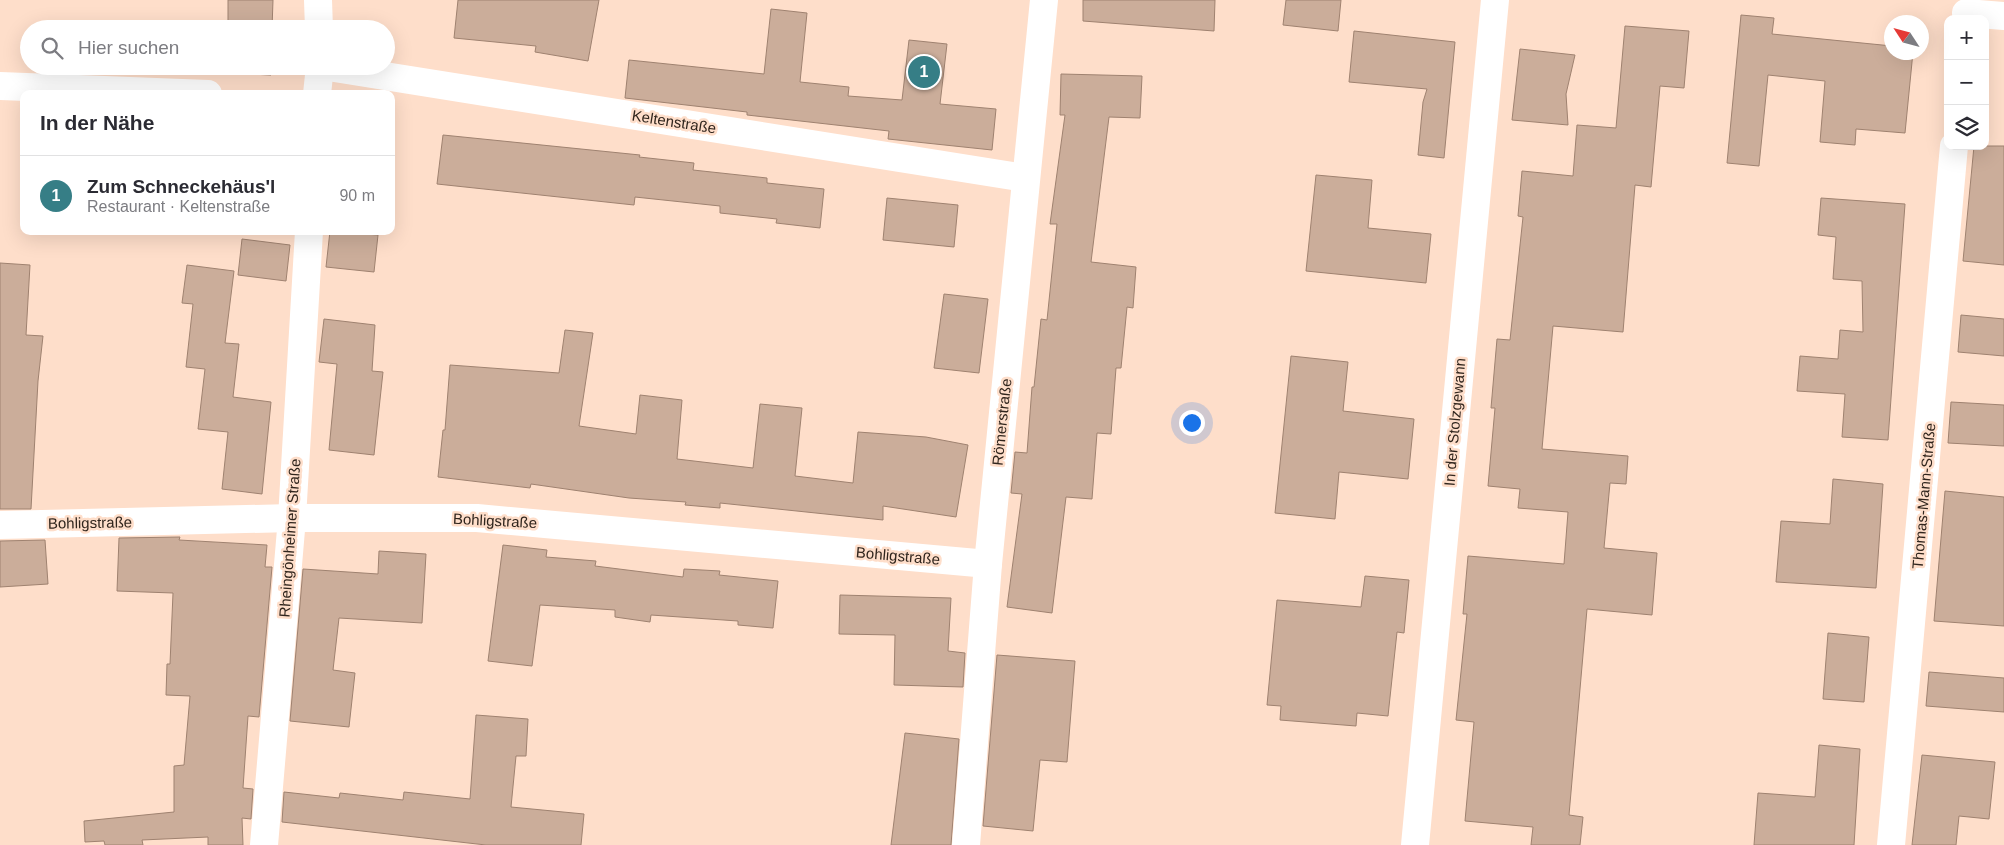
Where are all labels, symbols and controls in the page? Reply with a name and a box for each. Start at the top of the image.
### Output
north arrow [1884,15,1929,60]
map controls [1944,15,1989,150]
button: + [1944,15,1989,60]
search box [20,20,395,75]
icon: search [38,34,66,62]
text: Hier suchen [78,37,179,58]
pin: 1 [908,53,940,91]
button: − [1944,60,1989,105]
button: layers [1944,105,1989,150]
street label: Keltenstraße [631,106,717,137]
text: In der Nähe [40,111,154,134]
text: Zum Schneckehäus'l [87,176,275,197]
text: 1 [52,187,60,204]
text: 90 m [339,187,375,204]
text: Restaurant · Keltenstraße [87,198,270,215]
street label: In der Stolzgewann [1440,357,1469,487]
street label: Römerstraße [988,378,1015,466]
your location [1179,410,1205,436]
street label: Thomas-Mann-Straße [1909,422,1938,570]
street label: Rheingönheimer Straße [275,458,304,618]
street label: Bohligstraße [453,510,538,531]
street label: Bohligstraße [48,513,132,532]
street label: Bohligstraße [855,543,941,568]

